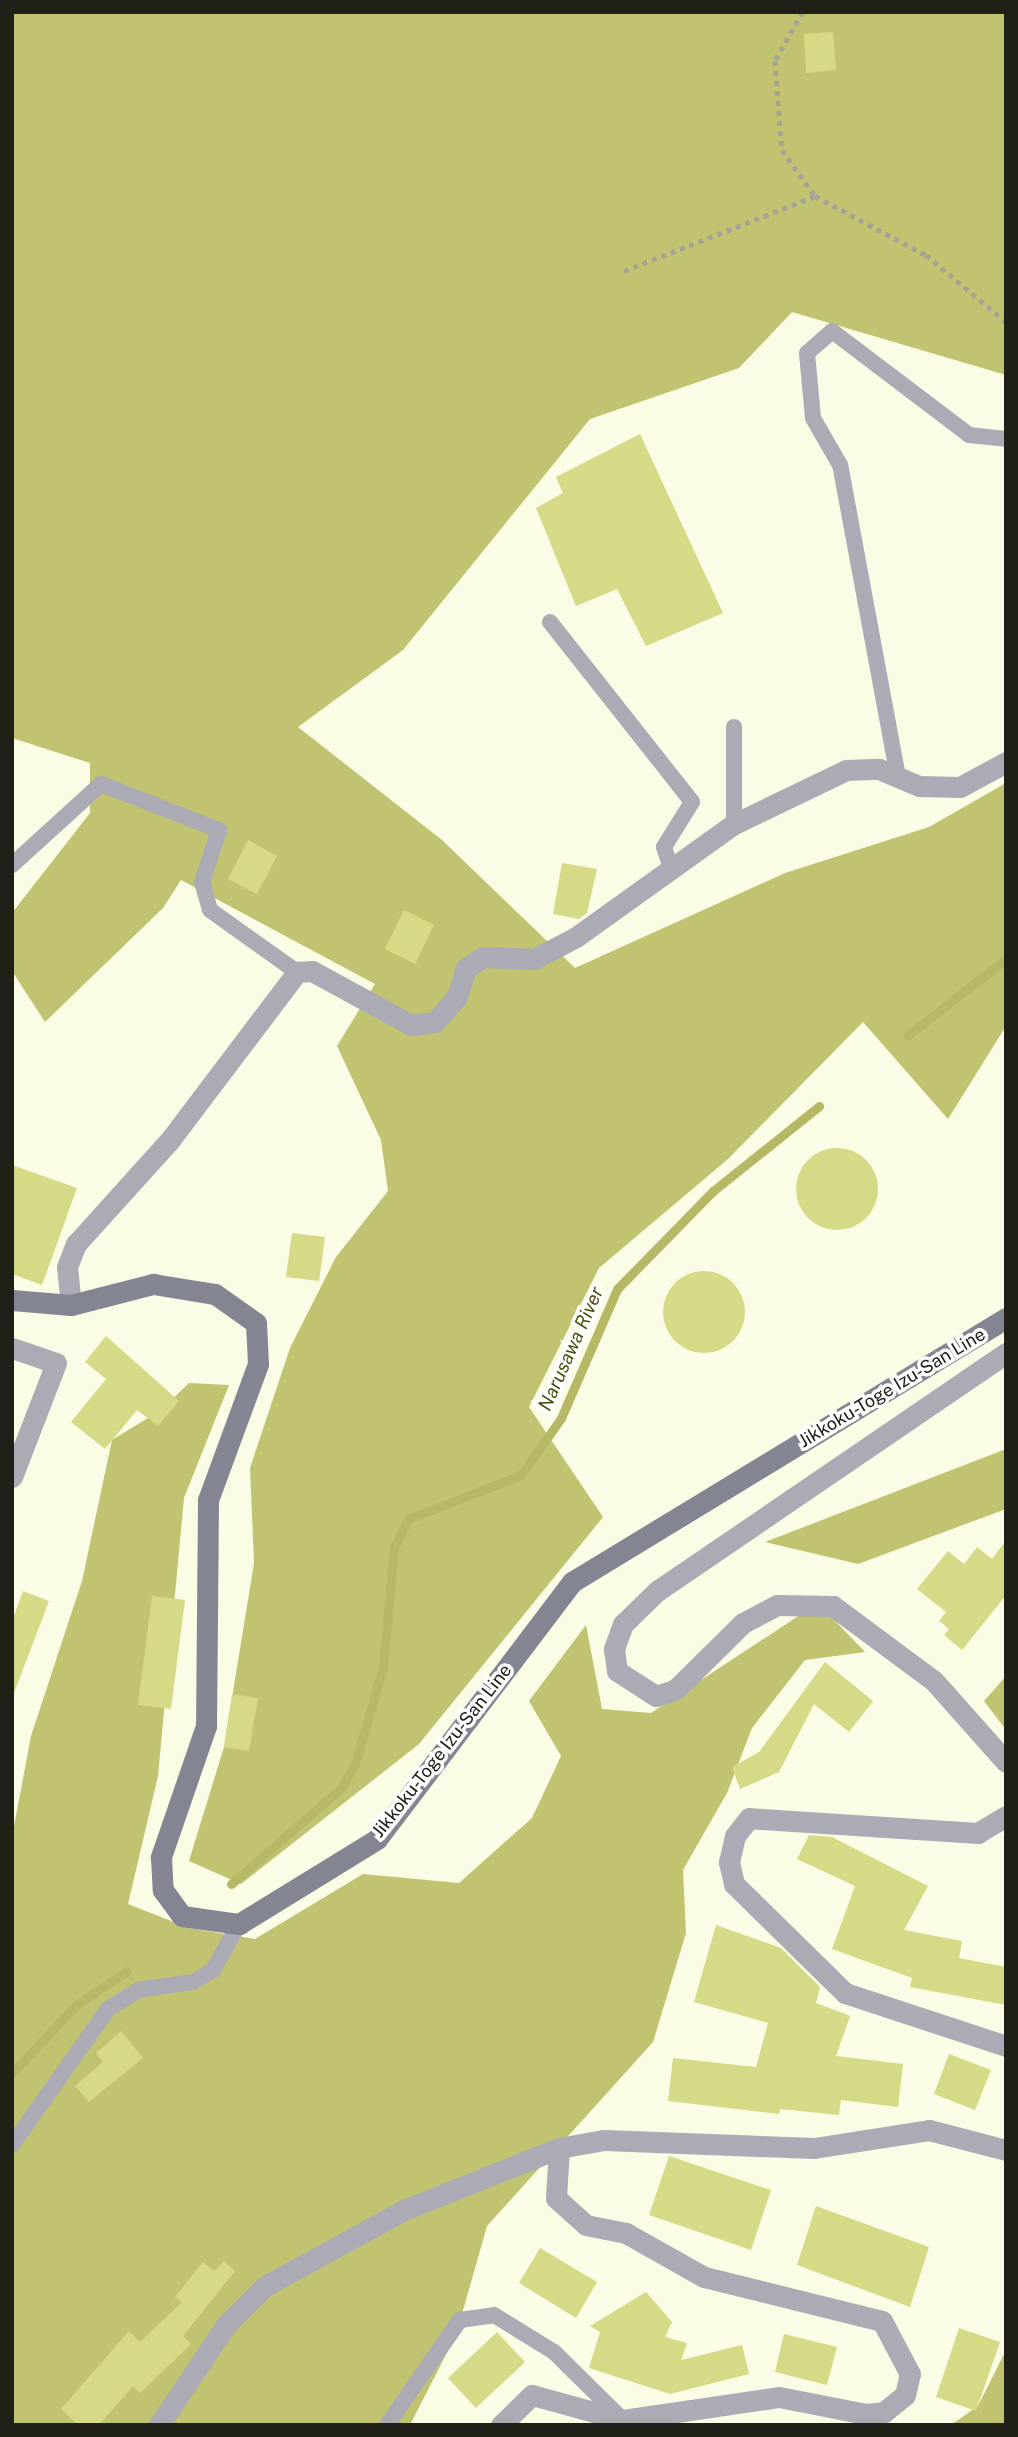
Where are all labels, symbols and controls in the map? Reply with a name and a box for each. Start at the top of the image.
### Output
water label: Narusawa River [534,1284,608,1414]
street label: Jikkoku-Toge Izu-San Line [795,1324,989,1452]
street label: Jikkoku-Toge Izu-San Line [368,1660,516,1842]

